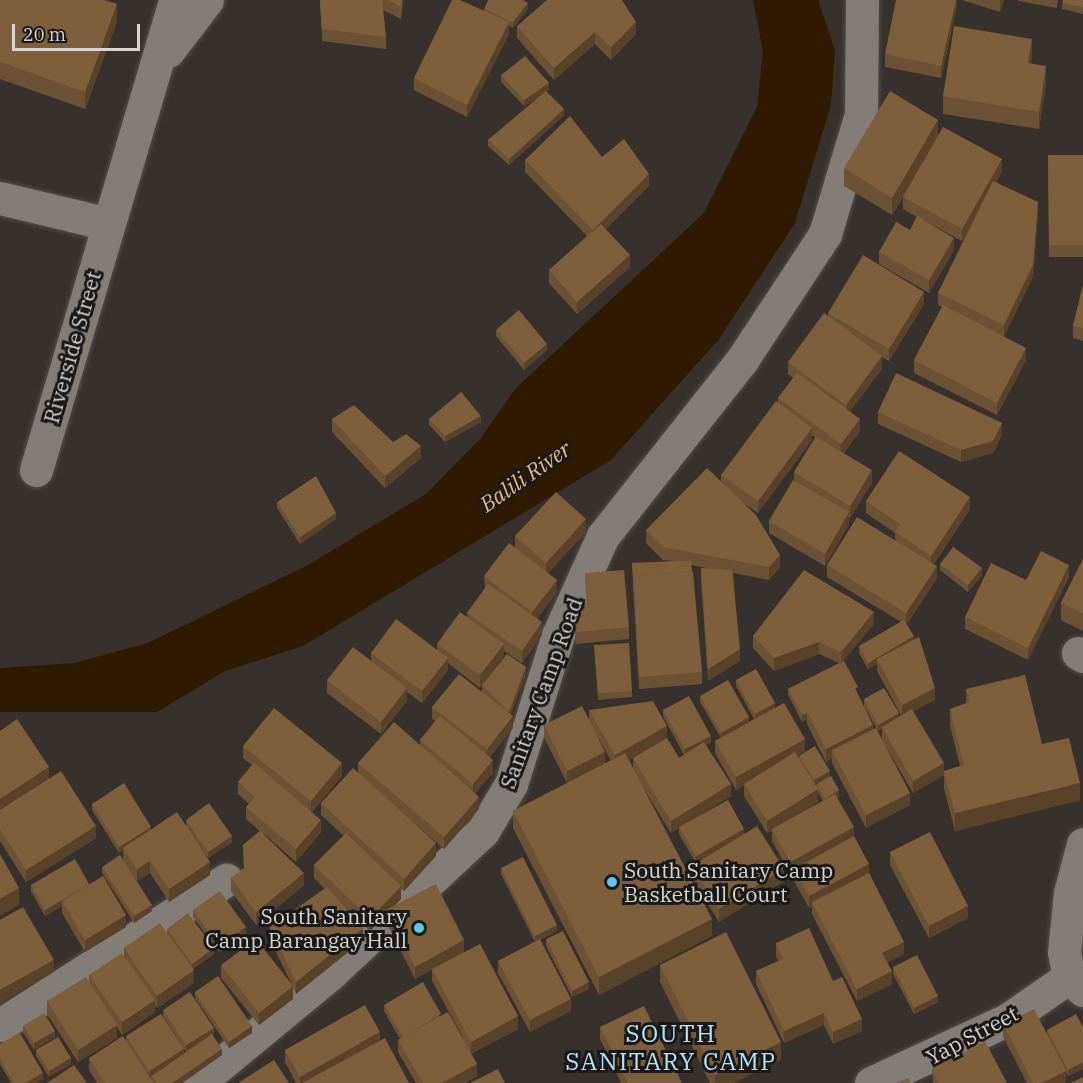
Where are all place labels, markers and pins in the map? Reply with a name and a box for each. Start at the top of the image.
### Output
place label: South Sanitary Camp Basketball Court [624,857,833,907]
marker: South Sanitary Camp Basketball Court [605,875,619,889]
place label: South Sanitary Camp Barangay Hall [205,903,407,953]
marker: South Sanitary Camp Barangay Hall [412,921,426,935]

